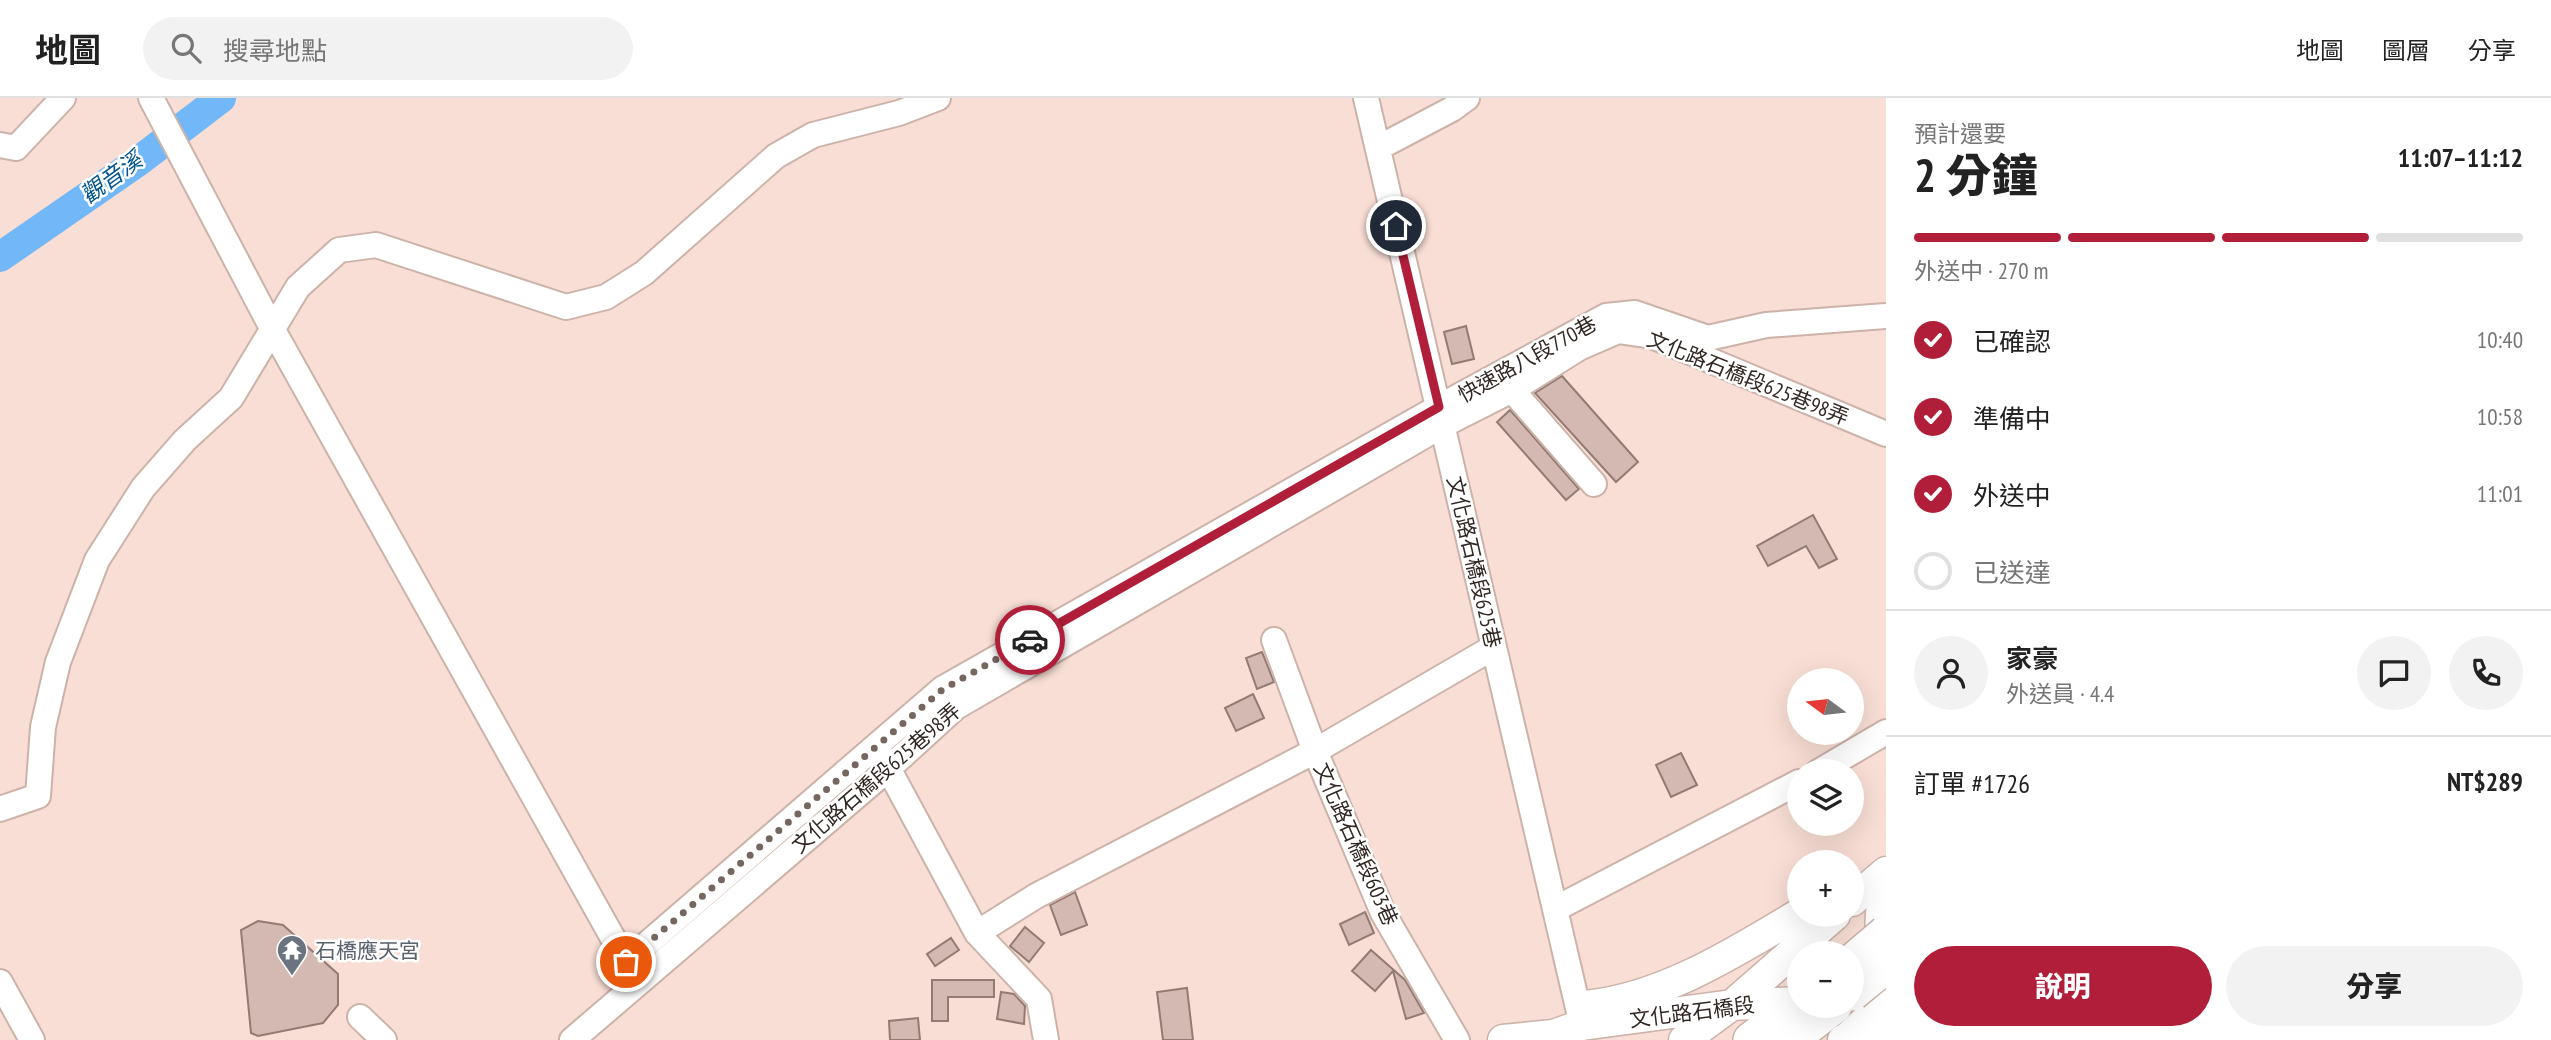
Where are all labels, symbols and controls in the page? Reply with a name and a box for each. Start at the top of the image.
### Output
search box [143,17,633,80]
text: 地圖 [35,28,101,71]
icon: search [167,29,205,67]
text: 搜尋地點 [223,34,327,67]
text: 地圖 [2296,35,2344,66]
text: 圖層 [2382,35,2430,66]
text: 分享 [2468,35,2516,66]
text: 預計還要 [1914,119,2006,148]
text: 11:07–11:12 [2398,141,2523,174]
water label: 觀音溪 [75,143,150,209]
text: 2 分鐘 [1914,145,2037,205]
pin [1366,196,1426,256]
icon: home [1377,207,1415,245]
text: 外送中 · 270 m [1914,256,2049,285]
street label: 快速路八段770巷 [1453,310,1601,408]
icon: check [1914,321,1952,359]
street label: 文化路石橋段625巷98弄 [1643,325,1853,431]
text: 已確認 [1973,325,2051,358]
text: 10:40 [2477,325,2523,354]
icon: check [1914,398,1952,436]
text: 準備中 [1973,402,2051,435]
text: 10:58 [2477,402,2523,431]
street label: 文化路石橋段625巷 [1441,474,1507,650]
icon: check [1914,475,1952,513]
text: 外送中 [1973,479,2051,512]
text: 11:01 [2477,479,2523,508]
text: 已送達 [1973,556,2051,589]
courier [995,605,1065,675]
icon: car [1011,621,1049,659]
button: person [1914,636,1988,710]
button: chat [2357,636,2431,710]
button: phone [2449,636,2523,710]
text: 家豪 [2006,642,2058,675]
north arrow [1787,668,1864,746]
map controls [1787,668,1864,1018]
text: 外送員 · 4.4 [2006,679,2114,708]
street label: 文化路石橋段625巷98弄 [786,697,966,859]
street label: 文化路石橋段603巷 [1308,758,1404,930]
button: layers [1787,759,1864,836]
text: NT$289 [2447,765,2523,798]
text: 訂單 #1726 [1914,767,2030,800]
button: + [1787,850,1864,927]
pin [596,932,656,992]
temple icon: 石橋應天宮 [275,933,309,977]
place label: 石橋應天宮 [315,937,420,964]
button: − [1787,941,1864,1018]
icon: bag [607,943,645,981]
button: 說明 [1914,946,2212,1026]
button: 分享 [2226,946,2523,1026]
street label: 文化路石橋段 [1628,991,1756,1033]

